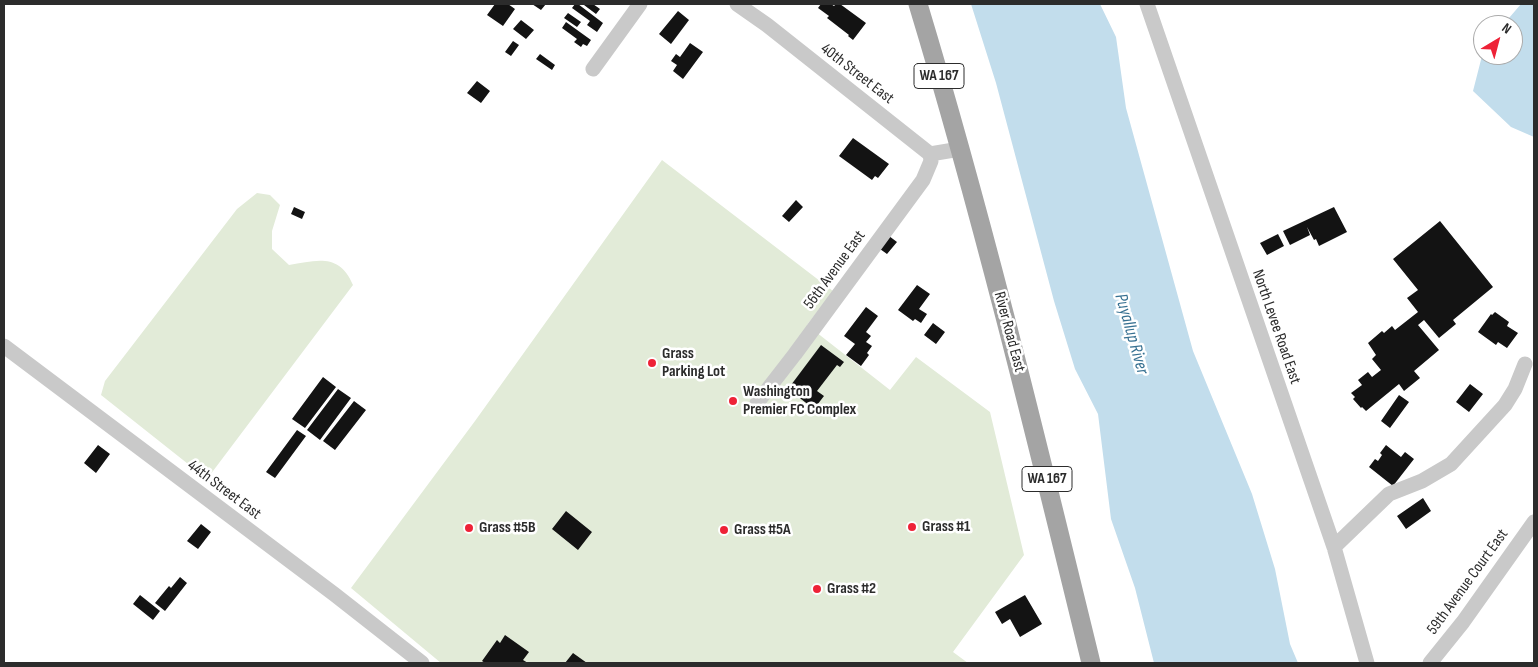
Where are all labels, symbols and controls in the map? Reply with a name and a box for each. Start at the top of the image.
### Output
north arrow [1473,15,1523,65]
text: N [1499,19,1515,37]
street label: 40th Street East [817,39,897,109]
road number: WA 167 [914,64,964,88]
street label: 56th Avenue East [800,227,870,313]
street label: North Levee Road East [1247,267,1305,387]
street label: River Road East [989,290,1029,374]
water label: Puyallup River [1109,291,1153,377]
place label: Grass Parking Lot [662,344,725,382]
marker: Grass Parking Lot [646,357,658,369]
place label: Washington Premier FC Complex [743,382,856,420]
marker: Washington Premier FC Complex [727,395,739,407]
street label: 44th Street East [183,456,265,524]
road number: WA 167 [1022,466,1072,492]
place label: Grass #1 [922,517,970,537]
place label: Grass #5B [479,518,536,538]
place label: Grass #5A [734,520,791,540]
marker: Grass #1 [906,521,918,533]
marker: Grass #5B [463,522,475,534]
marker: Grass #5A [718,524,730,536]
street label: 59th Avenue Court East [1423,525,1513,639]
place label: Grass #2 [827,579,876,599]
marker: Grass #2 [811,583,823,595]

